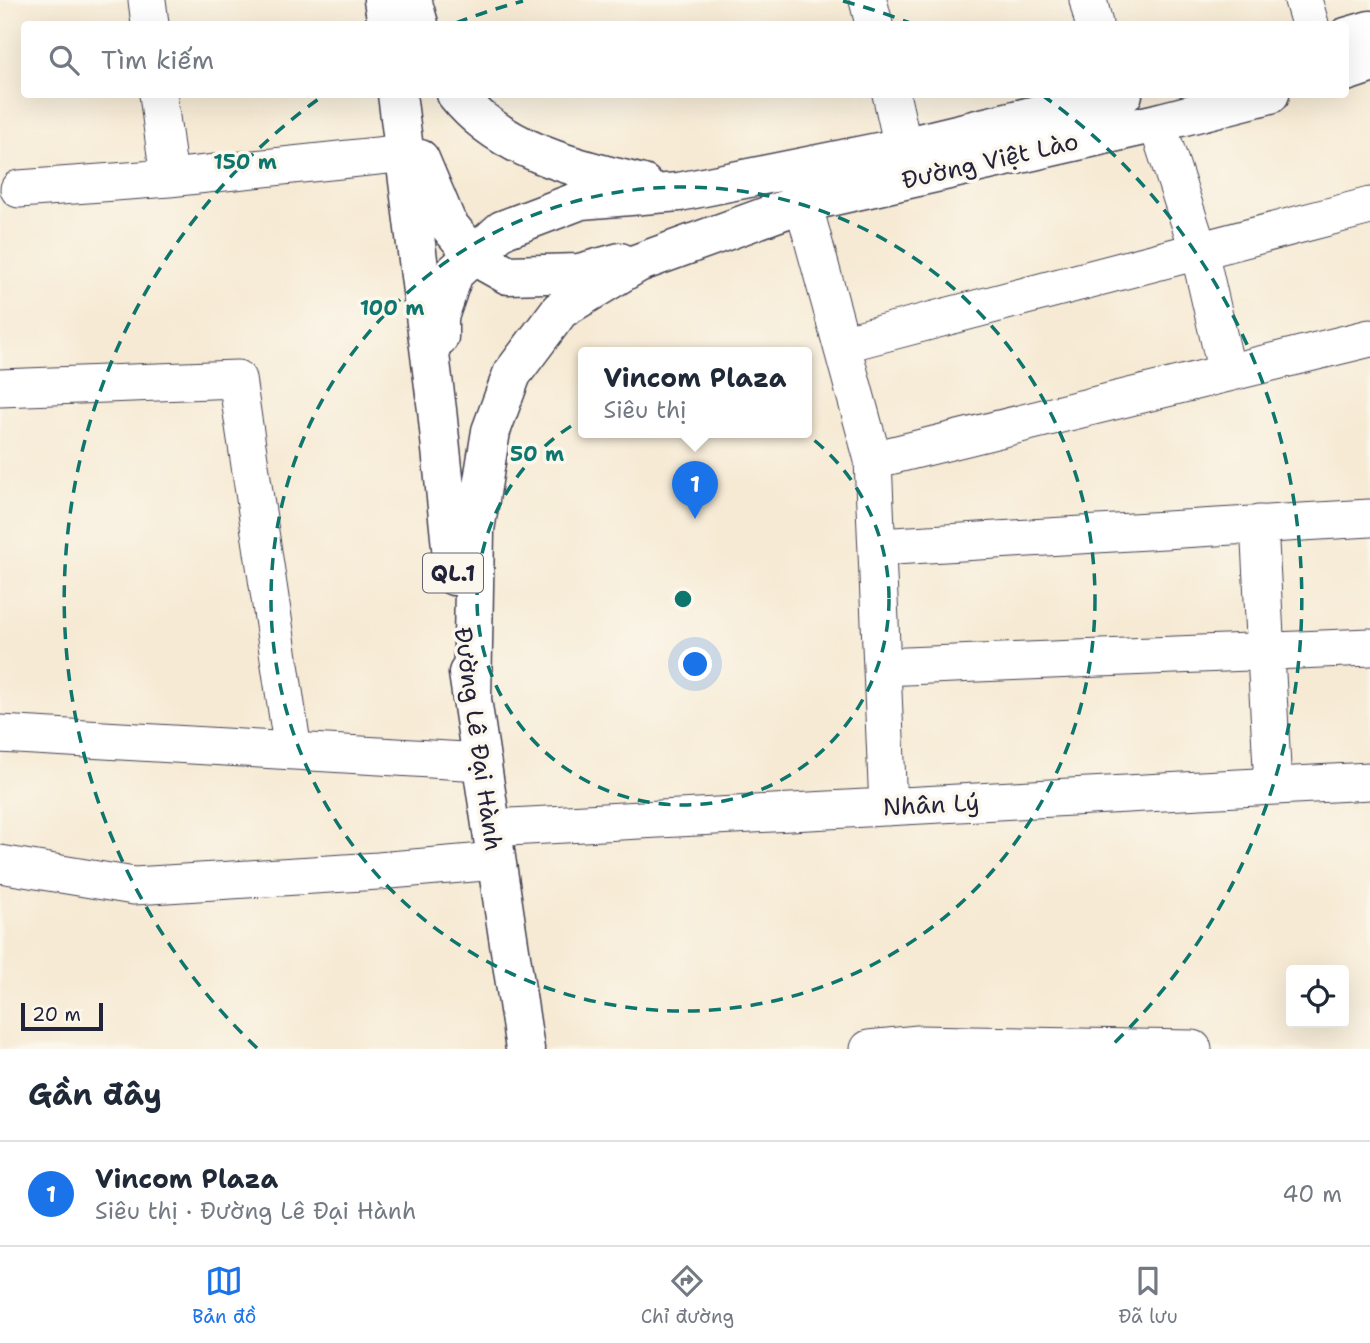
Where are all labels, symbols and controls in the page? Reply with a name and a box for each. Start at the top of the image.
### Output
search box [21,21,1349,98]
icon: search [45,41,83,79]
text: Tìm kiếm [101,42,214,77]
street label: Đường Việt Lào [899,125,1081,197]
text: 150 m [213,148,277,176]
text: 100 m [360,294,424,322]
popup [578,347,812,438]
text: Vincom Plaza [603,360,787,395]
text: Siêu thị [603,395,686,425]
text: 50 m [510,440,564,468]
pin: 1 [672,461,718,519]
road number: QL.1 [423,554,483,593]
centre of rings [671,587,695,611]
street label: Đường Lê Đại Hành [446,625,510,853]
your location [678,647,712,681]
street label: Nhân Lý [882,786,980,824]
map controls [1286,965,1349,1028]
button: locate [1286,965,1349,1028]
scale bar [21,1000,103,1032]
text: 20 m [32,1002,81,1027]
text: Gần đây [28,1074,162,1115]
text: Vincom Plaza [95,1161,278,1196]
text: 1 [46,1179,56,1209]
text: 40 m [1282,1179,1342,1209]
text: Siêu thị · Đường Lê Đại Hành [95,1196,416,1226]
tab: Bản đồ [192,1262,256,1329]
tab: Chỉ đường [641,1262,734,1329]
tab: Đã lưu [1118,1262,1178,1329]

